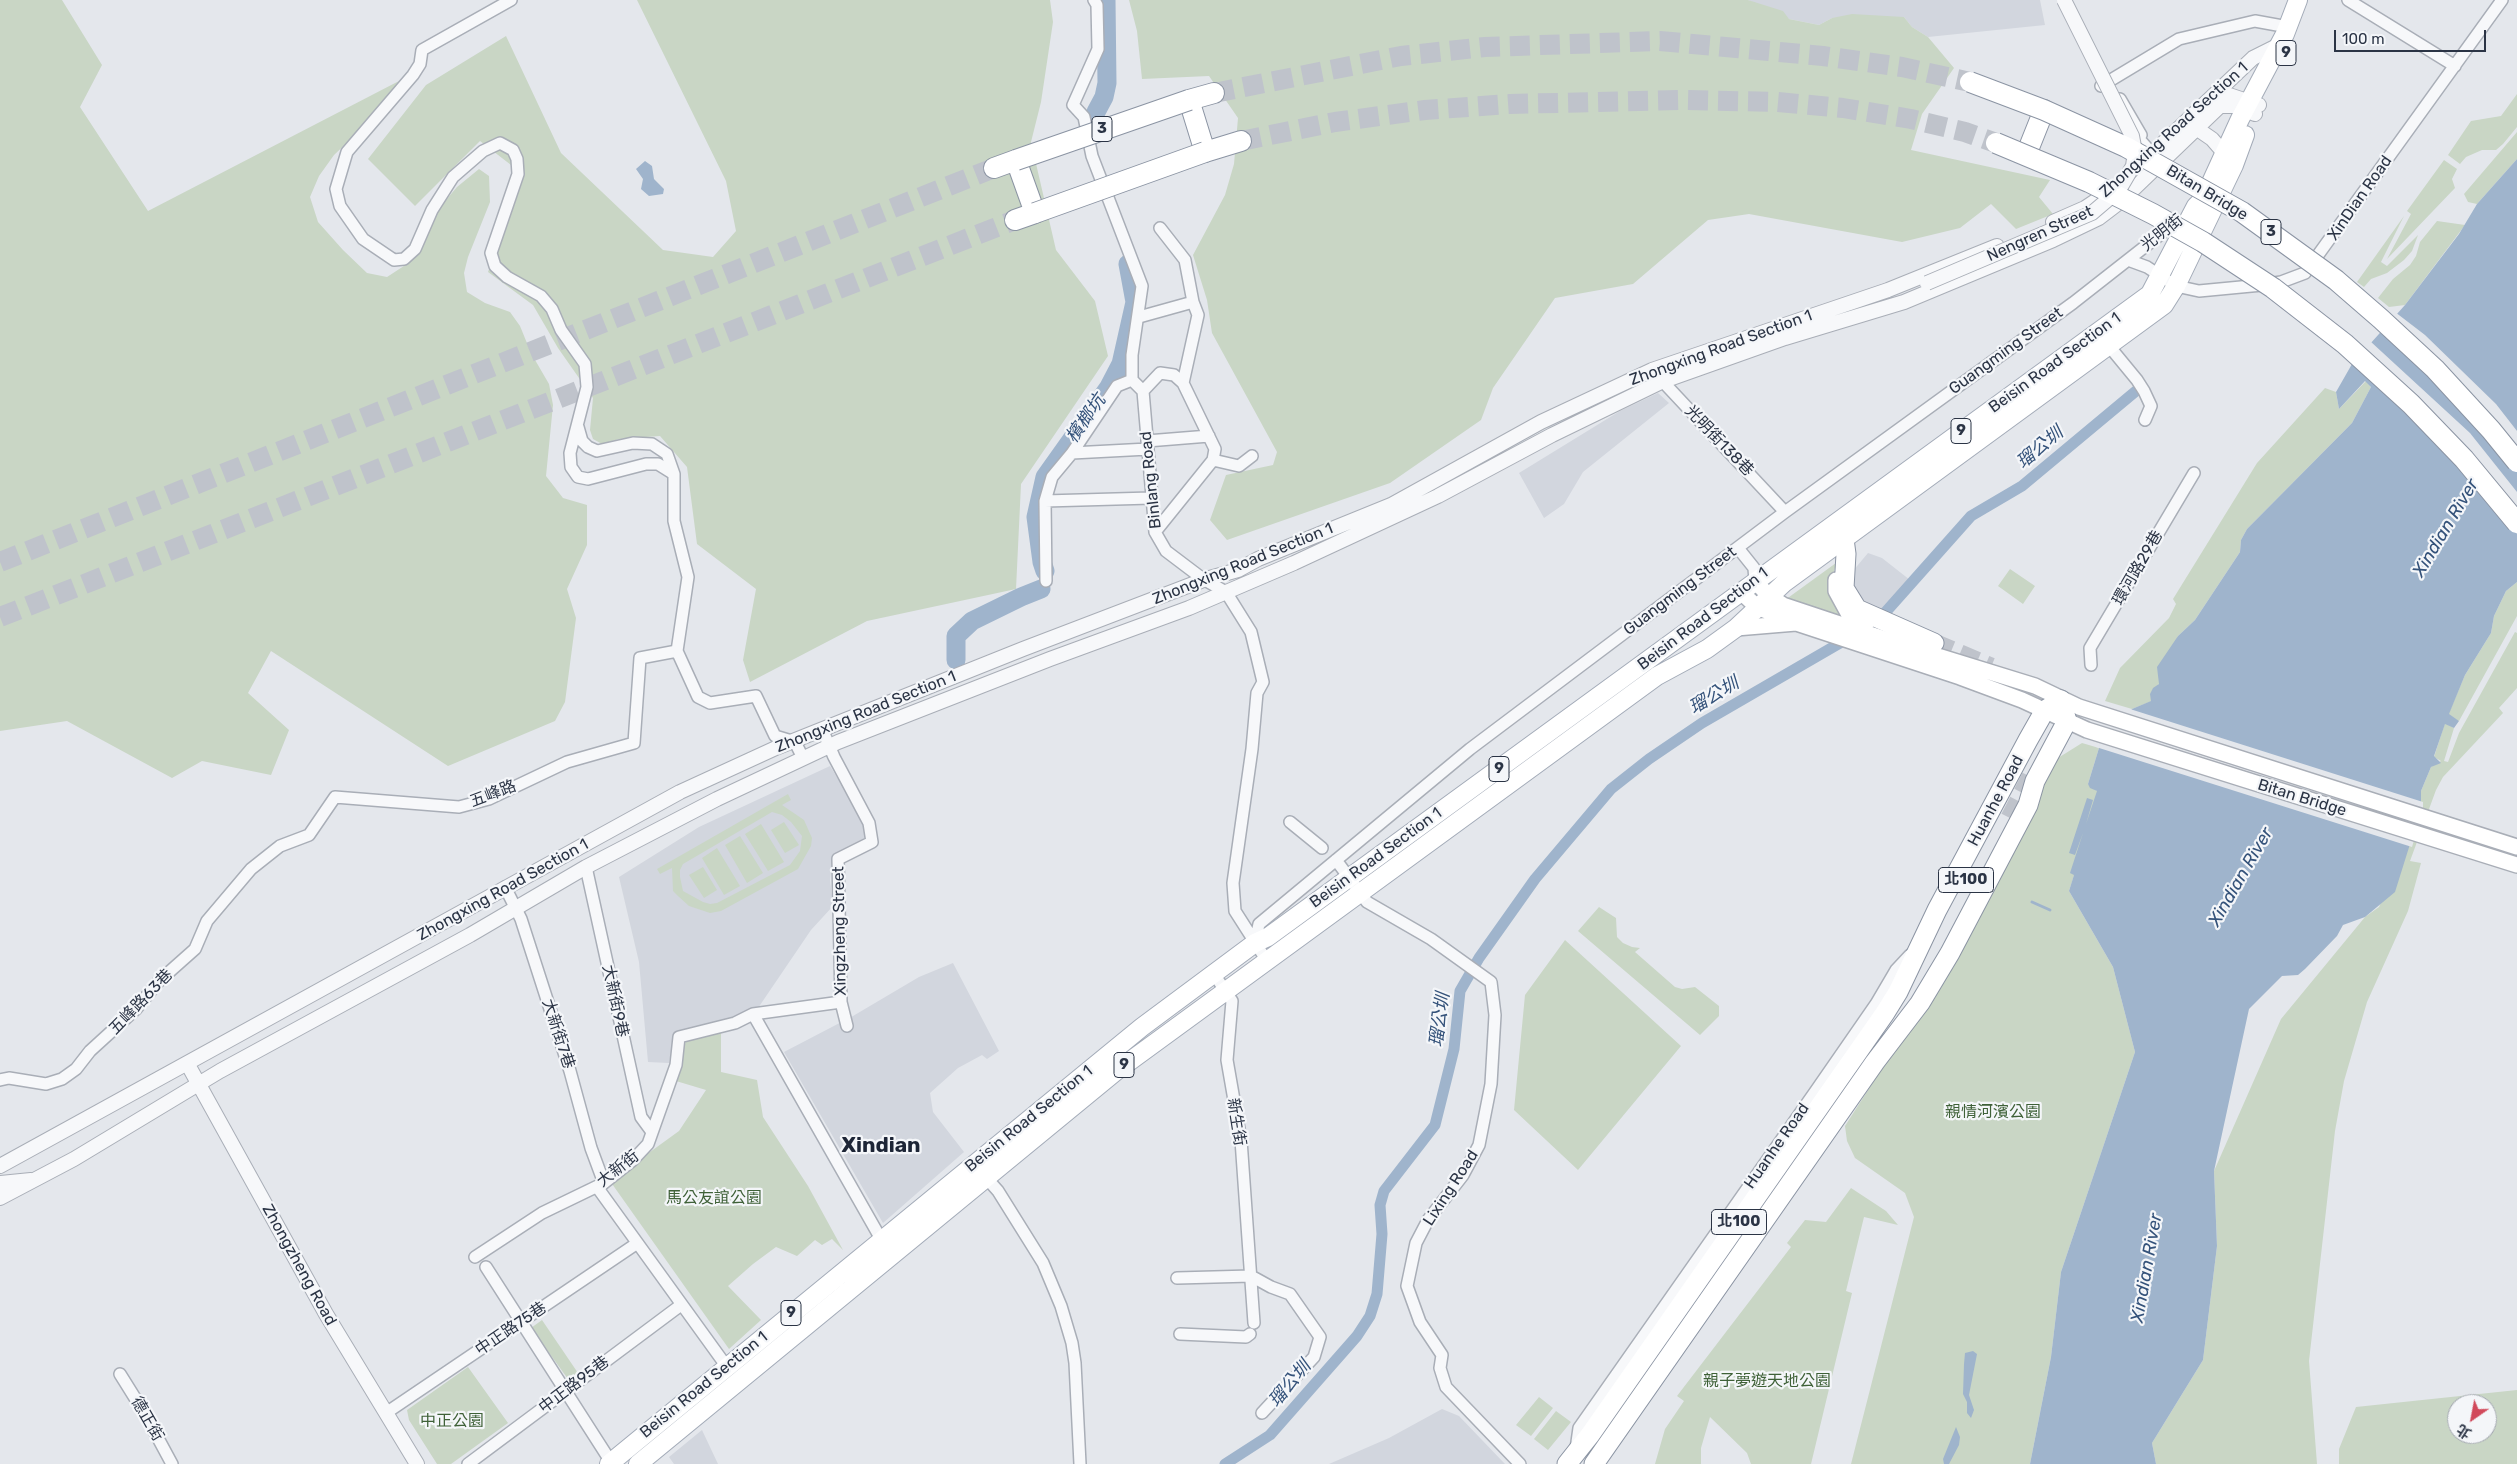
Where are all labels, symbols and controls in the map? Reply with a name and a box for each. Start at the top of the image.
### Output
scale bar [2337,20,2490,52]
text: 100 m [2342,30,2384,48]
road number: 9 [2276,40,2296,66]
street label: Zhongxing Road Section 1 [2096,58,2252,202]
road number: 3 [1092,116,1112,142]
street label: XinDian Road [2324,152,2396,244]
street label: Bitan Bridge [2163,161,2251,225]
street label: Nengren Street [1984,202,2096,266]
street label: 光明街 [2137,211,2187,255]
road number: 3 [2261,220,2281,244]
street label: Guangming Street [1945,303,2067,399]
street label: Zhongxing Road Section 1 [1627,306,1815,390]
street label: Beisin Road Section 1 [1985,309,2125,417]
water label: 檳榔坑 [1062,391,1110,447]
street label: 光明街138巷 [1681,402,1757,480]
road number: 9 [1951,418,1971,444]
water label: 瑠公圳 [2012,422,2068,474]
street label: Binlang Road [1136,430,1166,530]
water label: Xindian River [2408,475,2484,581]
street label: Zhongxing Road Section 1 [1150,519,1336,609]
street label: 環河路29巷 [2109,527,2167,609]
street label: Guangming Street [1620,542,1740,640]
street label: Beisin Road Section 1 [1634,564,1772,674]
street label: Zhongxing Road Section 1 [773,667,959,757]
water label: 瑠公圳 [1685,673,1743,719]
street label: Huanhe Road [1964,752,2028,850]
road number: 9 [1489,756,1509,782]
street label: Bitan Bridge [2255,775,2349,821]
street label: 五峰路 [467,776,519,812]
street label: Beisin Road Section 1 [1306,804,1446,912]
water label: Xindian River [2204,824,2278,930]
street label: Zhongxing Road Section 1 [414,835,592,945]
street label: Xingzheng Street [829,866,851,996]
road number: 北100 [1938,868,1994,892]
street label: 大新街9巷 [598,963,632,1039]
street label: 五峰路63巷 [105,965,177,1039]
water label: 瑠公圳 [1426,992,1454,1048]
street label: 大新街7巷 [538,997,578,1071]
road number: 9 [1114,1052,1134,1078]
street label: Beisin Road Section 1 [961,1062,1097,1176]
street label: 新生街 [1223,1097,1249,1147]
street label: Huanhe Road [1740,1099,1814,1193]
park label: 親情河濱公園 [1945,1102,2041,1122]
district label: Xindian [841,1133,921,1159]
street label: 大新街 [593,1147,643,1191]
street label: Lixing Road [1419,1147,1483,1229]
park label: 馬公友誼公園 [666,1188,762,1208]
street label: Zhongzheng Road [258,1201,340,1329]
road number: 北100 [1712,1210,1766,1234]
water label: Xindian River [2127,1212,2167,1324]
street label: 中正路75巷 [472,1298,550,1360]
road number: 9 [781,1300,801,1326]
street label: Beisin Road Section 1 [636,1328,772,1442]
street label: 中正路95巷 [535,1352,613,1418]
water label: 瑠公圳 [1264,1356,1316,1412]
park label: 親子夢遊天地公園 [1703,1371,1831,1391]
street label: 德正街 [127,1393,167,1445]
north arrow [2447,1394,2497,1444]
park label: 中正公園 [420,1411,484,1431]
text: 北 [2454,1420,2475,1442]

